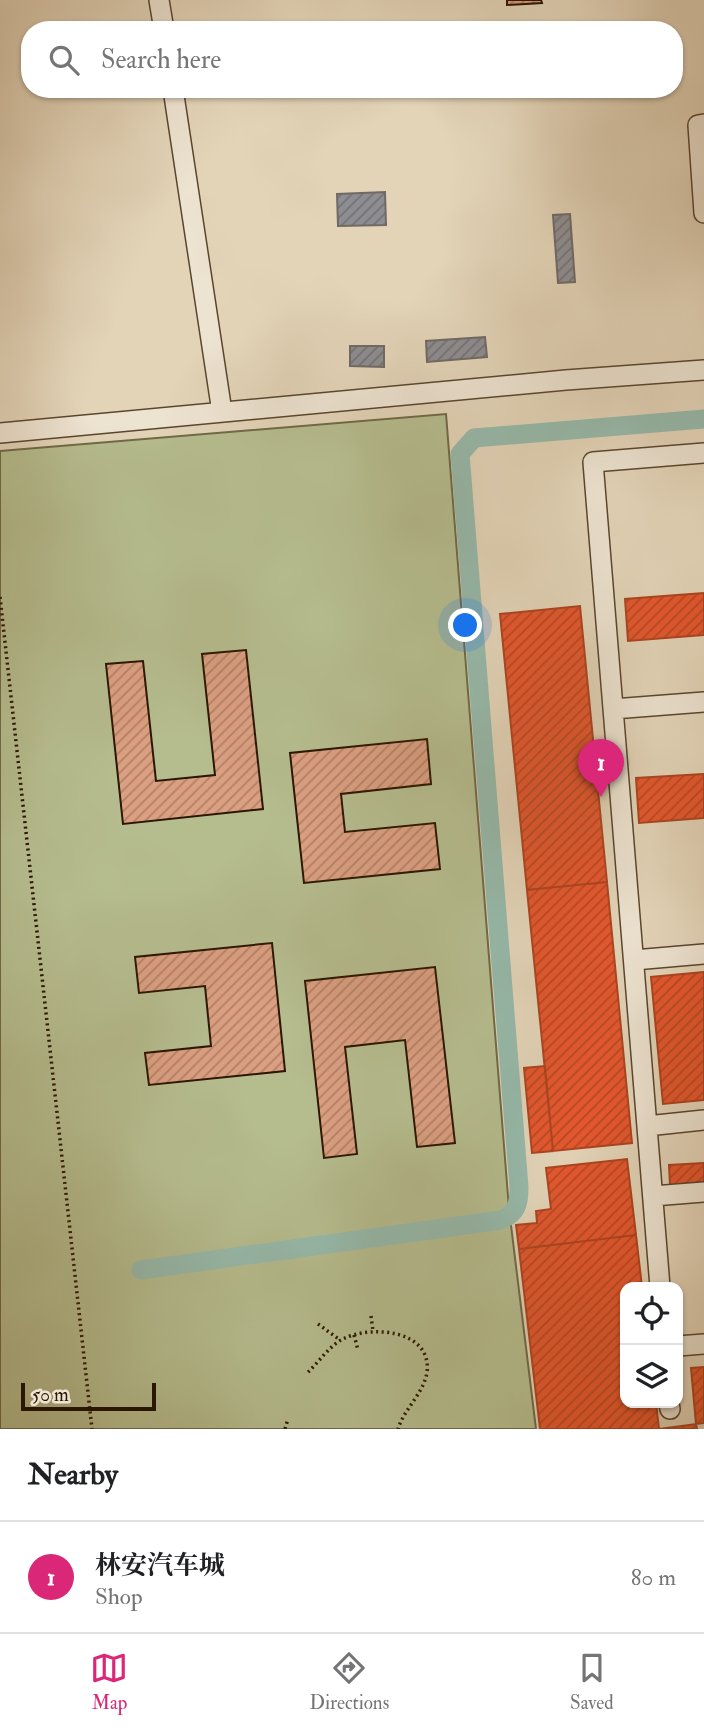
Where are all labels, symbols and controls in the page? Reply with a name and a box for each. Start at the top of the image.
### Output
search box [21,21,683,98]
icon: search [45,41,83,79]
text: Search here [101,44,221,76]
your location [448,608,482,642]
pin: 1 [578,739,624,797]
map controls [620,1282,683,1408]
button: locate [620,1282,683,1345]
button: layers [620,1345,683,1408]
scale bar [21,1380,156,1412]
text: 50 m [32,1383,69,1407]
text: Nearby [28,1456,118,1493]
text: 林安汽车城 [95,1550,225,1582]
text: 1 [47,1563,55,1592]
text: 80 m [631,1563,676,1592]
text: Shop [95,1582,143,1611]
tab: Map [90,1649,128,1715]
tab: Directions [309,1649,389,1715]
tab: Saved [570,1649,614,1715]

